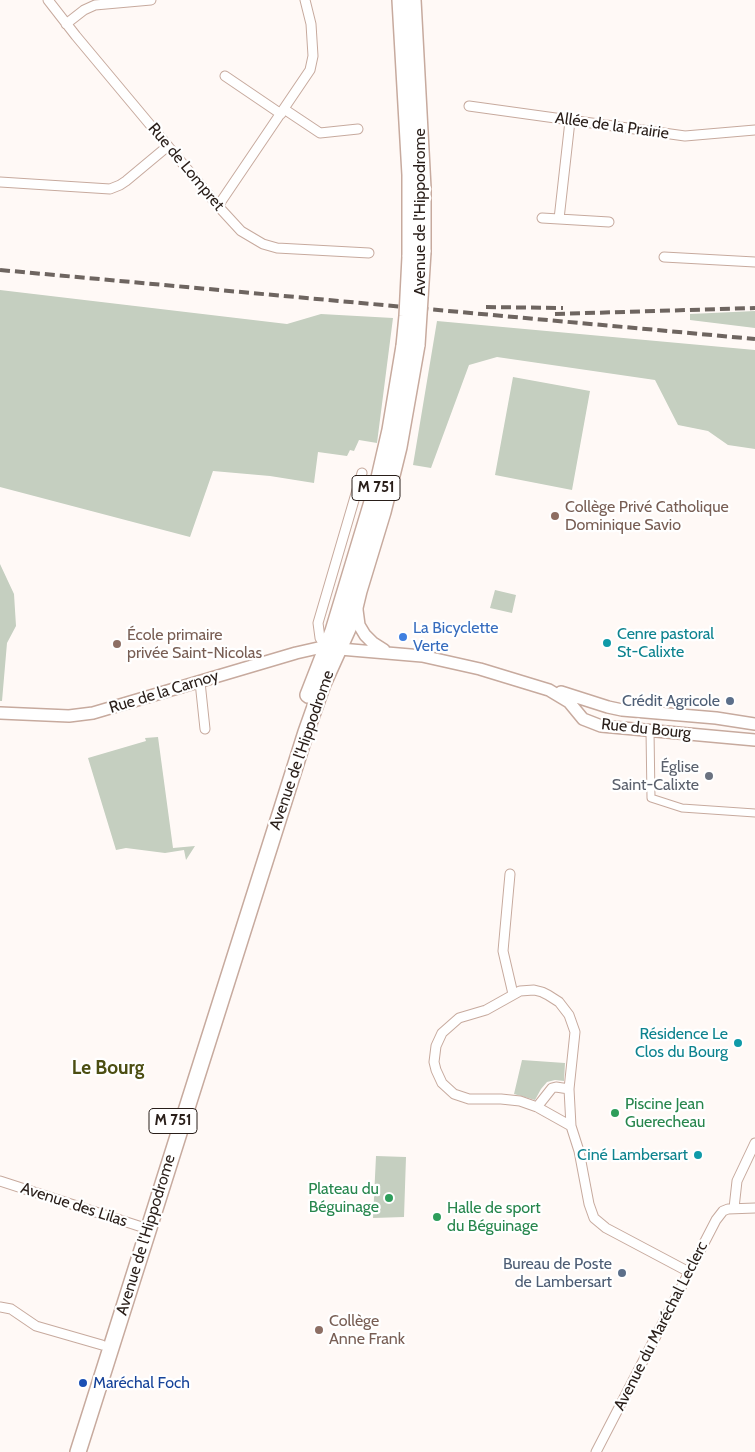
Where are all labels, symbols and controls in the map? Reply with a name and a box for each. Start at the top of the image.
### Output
street label: Allée de la Prairie [554,109,670,143]
street label: Rue de Lompret [144,119,228,215]
street label: Avenue de l'Hippodrome [410,128,430,296]
road number: M 751 [352,476,400,500]
place label: Collège Privé Catholique Dominique Savio [565,497,729,535]
marker: Collège Privé Catholique Dominique Savio [549,510,561,522]
place label: La Bicyclette Verte [413,618,498,656]
place label: Cenre pastoral St-Calixte [617,624,714,662]
place label: École primaire privée Saint-Nicolas [127,625,262,663]
marker: La Bicyclette Verte [397,631,409,643]
marker: Cenre pastoral St-Calixte [601,637,613,649]
marker: École primaire privée Saint-Nicolas [111,638,123,650]
street label: Rue de la Carnoy [107,666,221,718]
street label: Avenue de l'Hippodrome [266,668,338,832]
place label: Crédit Agricole [622,691,720,711]
marker: Crédit Agricole [724,695,736,707]
street label: Rue du Bourg [600,715,692,743]
place label: Église Saint-Calixte [612,757,699,795]
marker: Église Saint-Calixte [703,770,715,782]
place label: Résidence Le Clos du Bourg [635,1024,728,1062]
marker: Résidence Le Clos du Bourg [732,1037,744,1049]
district label: Le Bourg [72,1057,144,1079]
place label: Piscine Jean Guerecheau [625,1094,705,1132]
marker: Piscine Jean Guerecheau [609,1107,621,1119]
road number: M 751 [149,1108,197,1134]
place label: Ciné Lambersart [577,1145,688,1165]
marker: Ciné Lambersart [692,1149,704,1161]
street label: Avenue de l'Hippodrome [112,1152,180,1318]
street label: Avenue des Lilas [18,1179,130,1231]
place label: Plateau du Béguinage [308,1179,379,1217]
marker: Plateau du Béguinage [383,1192,395,1204]
place label: Halle de sport du Béguinage [447,1198,541,1236]
marker: Halle de sport du Béguinage [431,1211,443,1223]
street label: Avenue du Maréchal Leclerc [610,1238,712,1414]
place label: Bureau de Poste de Lambersart [503,1254,612,1292]
marker: Bureau de Poste de Lambersart [616,1267,628,1279]
place label: Collège Anne Frank [329,1311,405,1349]
marker: Collège Anne Frank [313,1324,325,1336]
place label: Maréchal Foch [93,1373,190,1393]
marker: Maréchal Foch [77,1377,89,1389]

